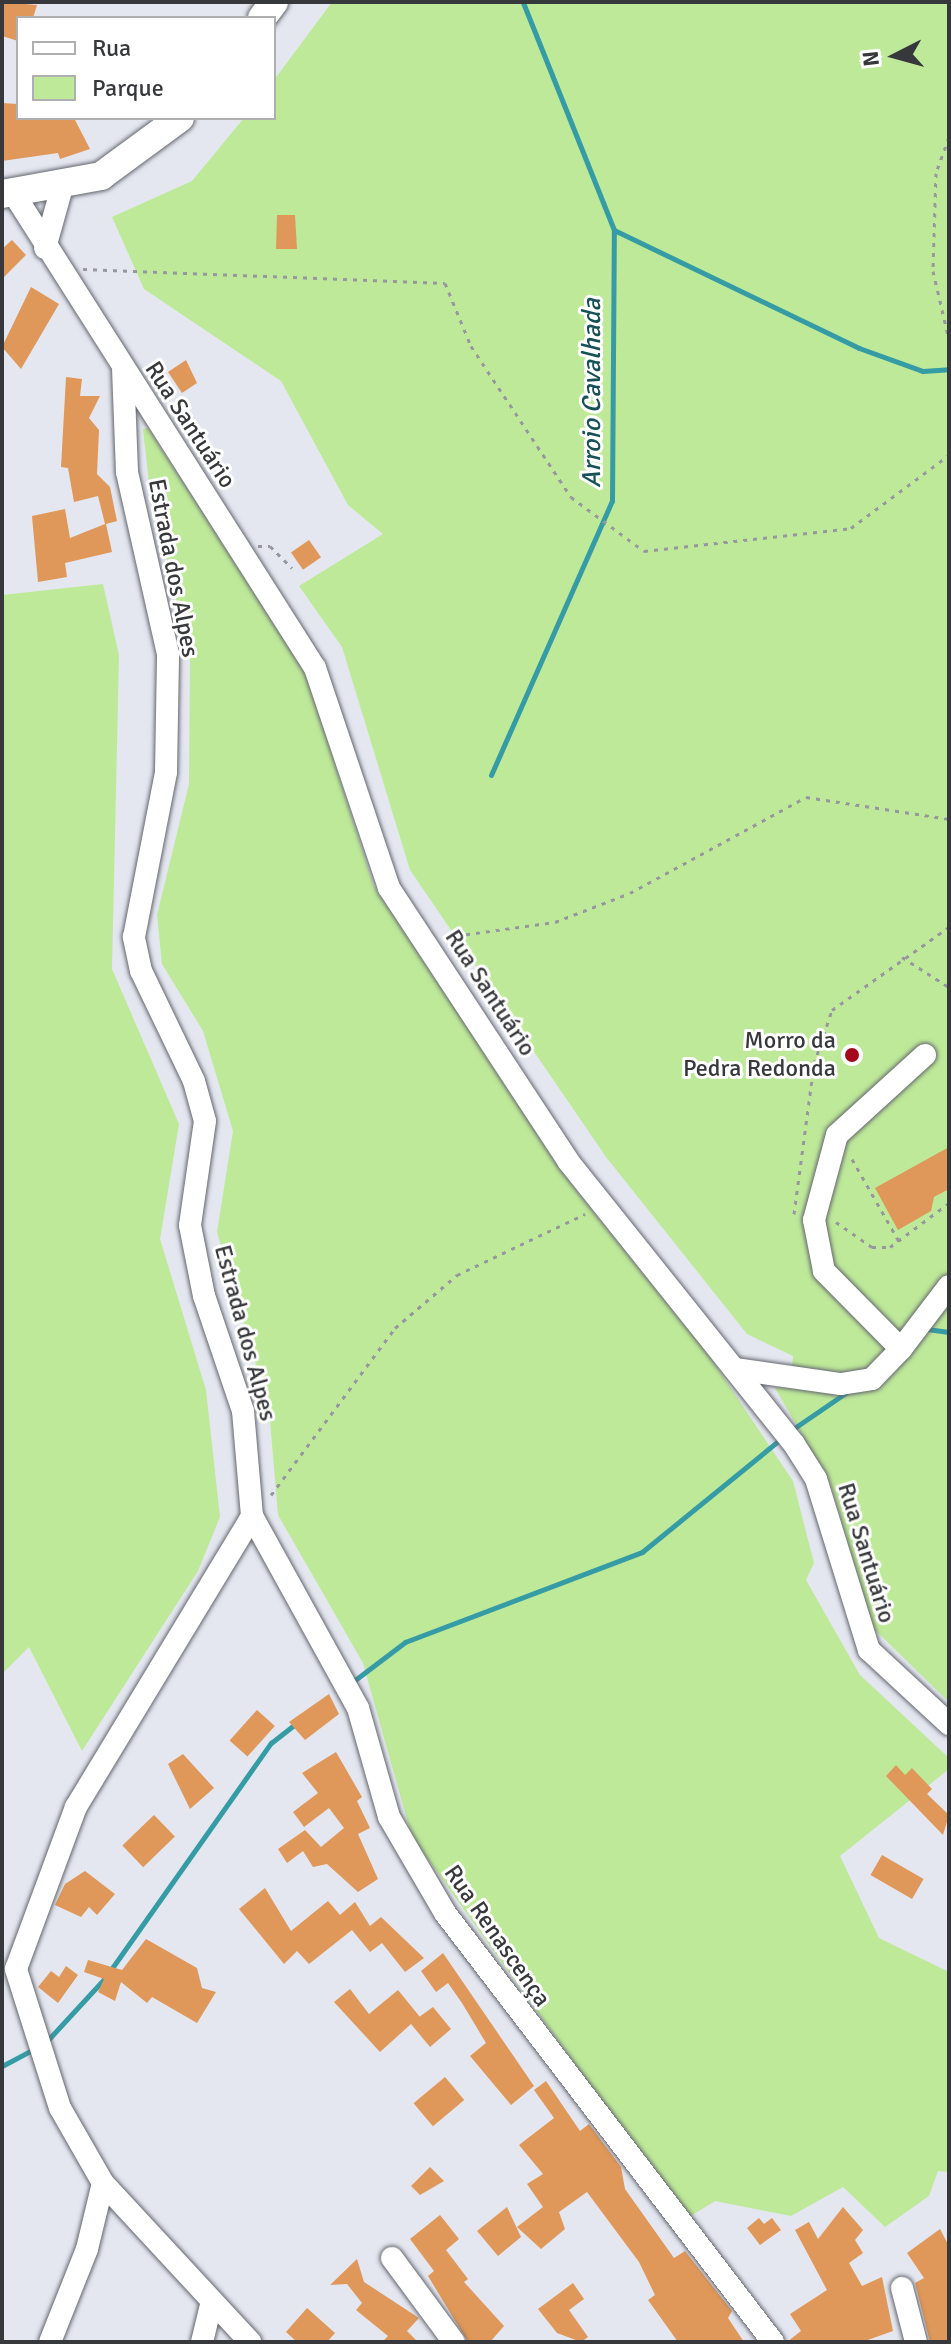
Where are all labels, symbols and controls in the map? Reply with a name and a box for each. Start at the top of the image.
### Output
legend [16,16,276,120]
north arrow [855,16,935,96]
text: Rua [92,33,131,63]
text: N [856,50,885,68]
text: Parque [92,73,164,103]
water label: Arroio Cavalhada [577,298,609,488]
street label: Rua Santuário [138,356,242,494]
street label: Estrada dos Alpes [142,476,204,660]
street label: Rua Santuário [438,924,542,1062]
place label: Morro da Pedra Redonda [683,1027,836,1083]
marker: Morro da Pedra Redonda [843,1046,861,1064]
street label: Estrada dos Alpes [208,1242,282,1424]
street label: Rua Santuário [831,1479,901,1627]
street label: Rua Renascença [438,1860,556,2012]

